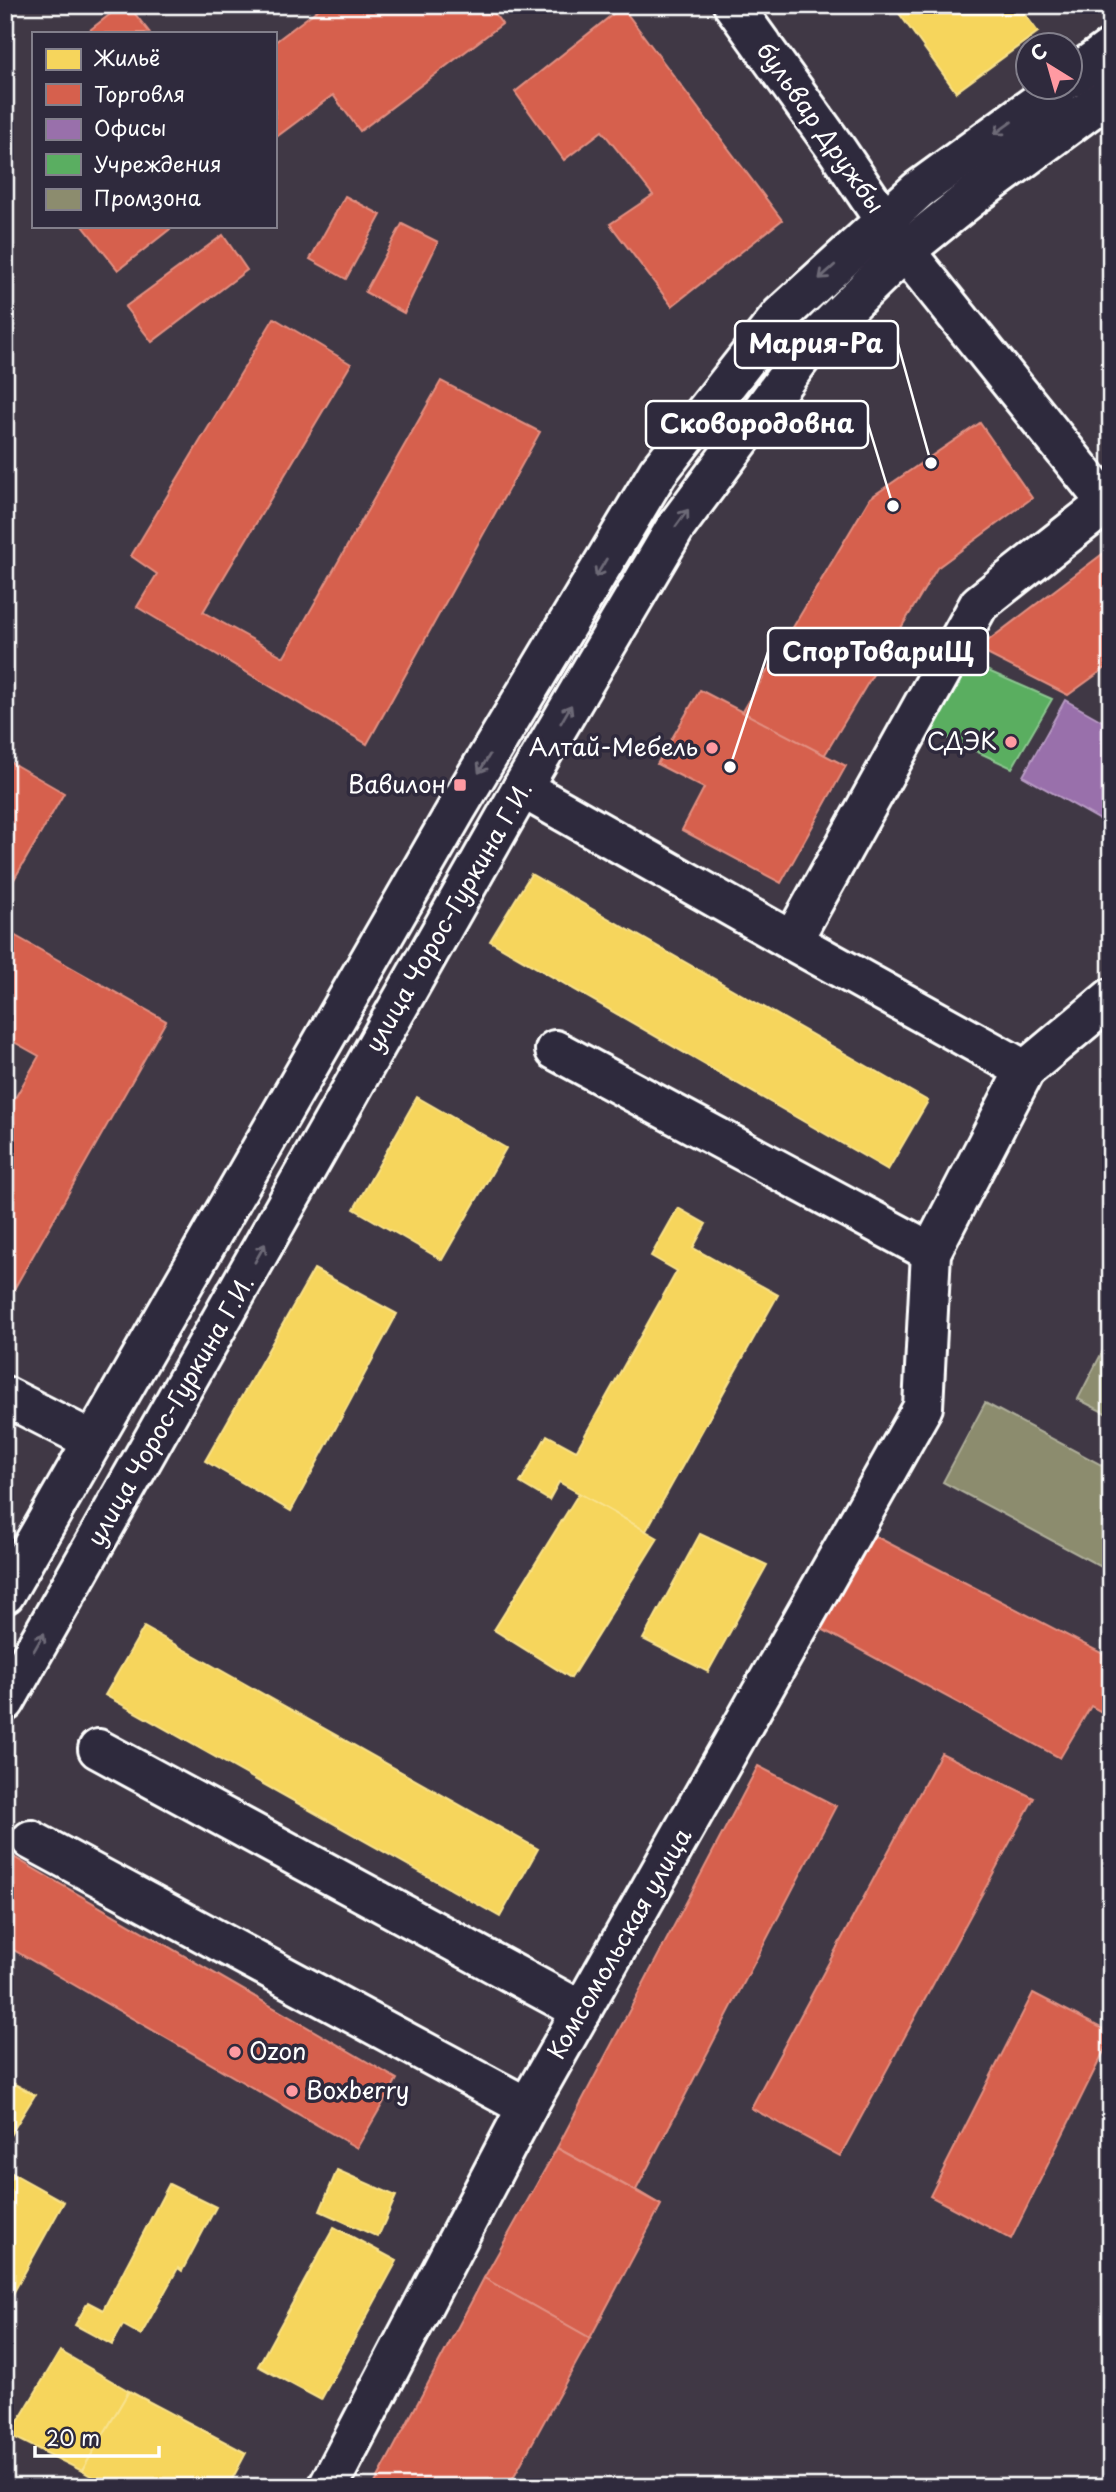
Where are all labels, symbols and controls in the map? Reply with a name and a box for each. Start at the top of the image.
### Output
legend [32,32,276,228]
north arrow [1014,32,1084,102]
street label: бульвар Дружбы [749,34,894,220]
text: С [1024,36,1052,67]
text: Жильё [93,41,160,73]
text: Торговля [94,77,185,109]
text: Офисы [94,111,166,143]
one-way arrow [994,121,1013,135]
text: Учреждения [94,147,222,179]
text: Промзона [94,181,201,213]
one-way arrow [818,264,836,280]
callout: Мария-Ра [735,321,898,368]
text: Мария-Ра [749,323,884,362]
callout: Сковородовна [646,401,868,448]
text: Сковородовна [660,403,855,442]
one-way arrow [675,509,689,528]
one-way arrow [593,558,607,578]
callout: СпорТовариЩ [768,628,988,675]
text: СпорТовариЩ [782,631,974,670]
one-way arrow [559,704,573,724]
place label: СДЭК [927,722,997,758]
place label: Алтай-Мебель [529,728,698,764]
marker: СДЭК [1003,734,1019,750]
marker: Алтай-Мебель [704,740,720,756]
one-way arrow [477,753,491,773]
place label: Вавилон [348,765,446,801]
street label: улица Чорос-Гуркина Г.И. [355,774,540,1058]
marker: Вавилон [452,777,468,793]
one-way arrow [253,1243,267,1263]
street label: улица Чорос-Гуркина Г.И. [77,1268,262,1552]
one-way arrow [32,1633,46,1653]
street label: Комсомольская улица [537,1821,699,2065]
place label: Ozon [249,2032,306,2068]
marker: Ozon [227,2044,243,2060]
place label: Boxberry [306,2071,410,2107]
marker: Boxberry [284,2083,300,2099]
scale bar [35,2415,159,2459]
text: 20 m [46,2421,100,2453]

